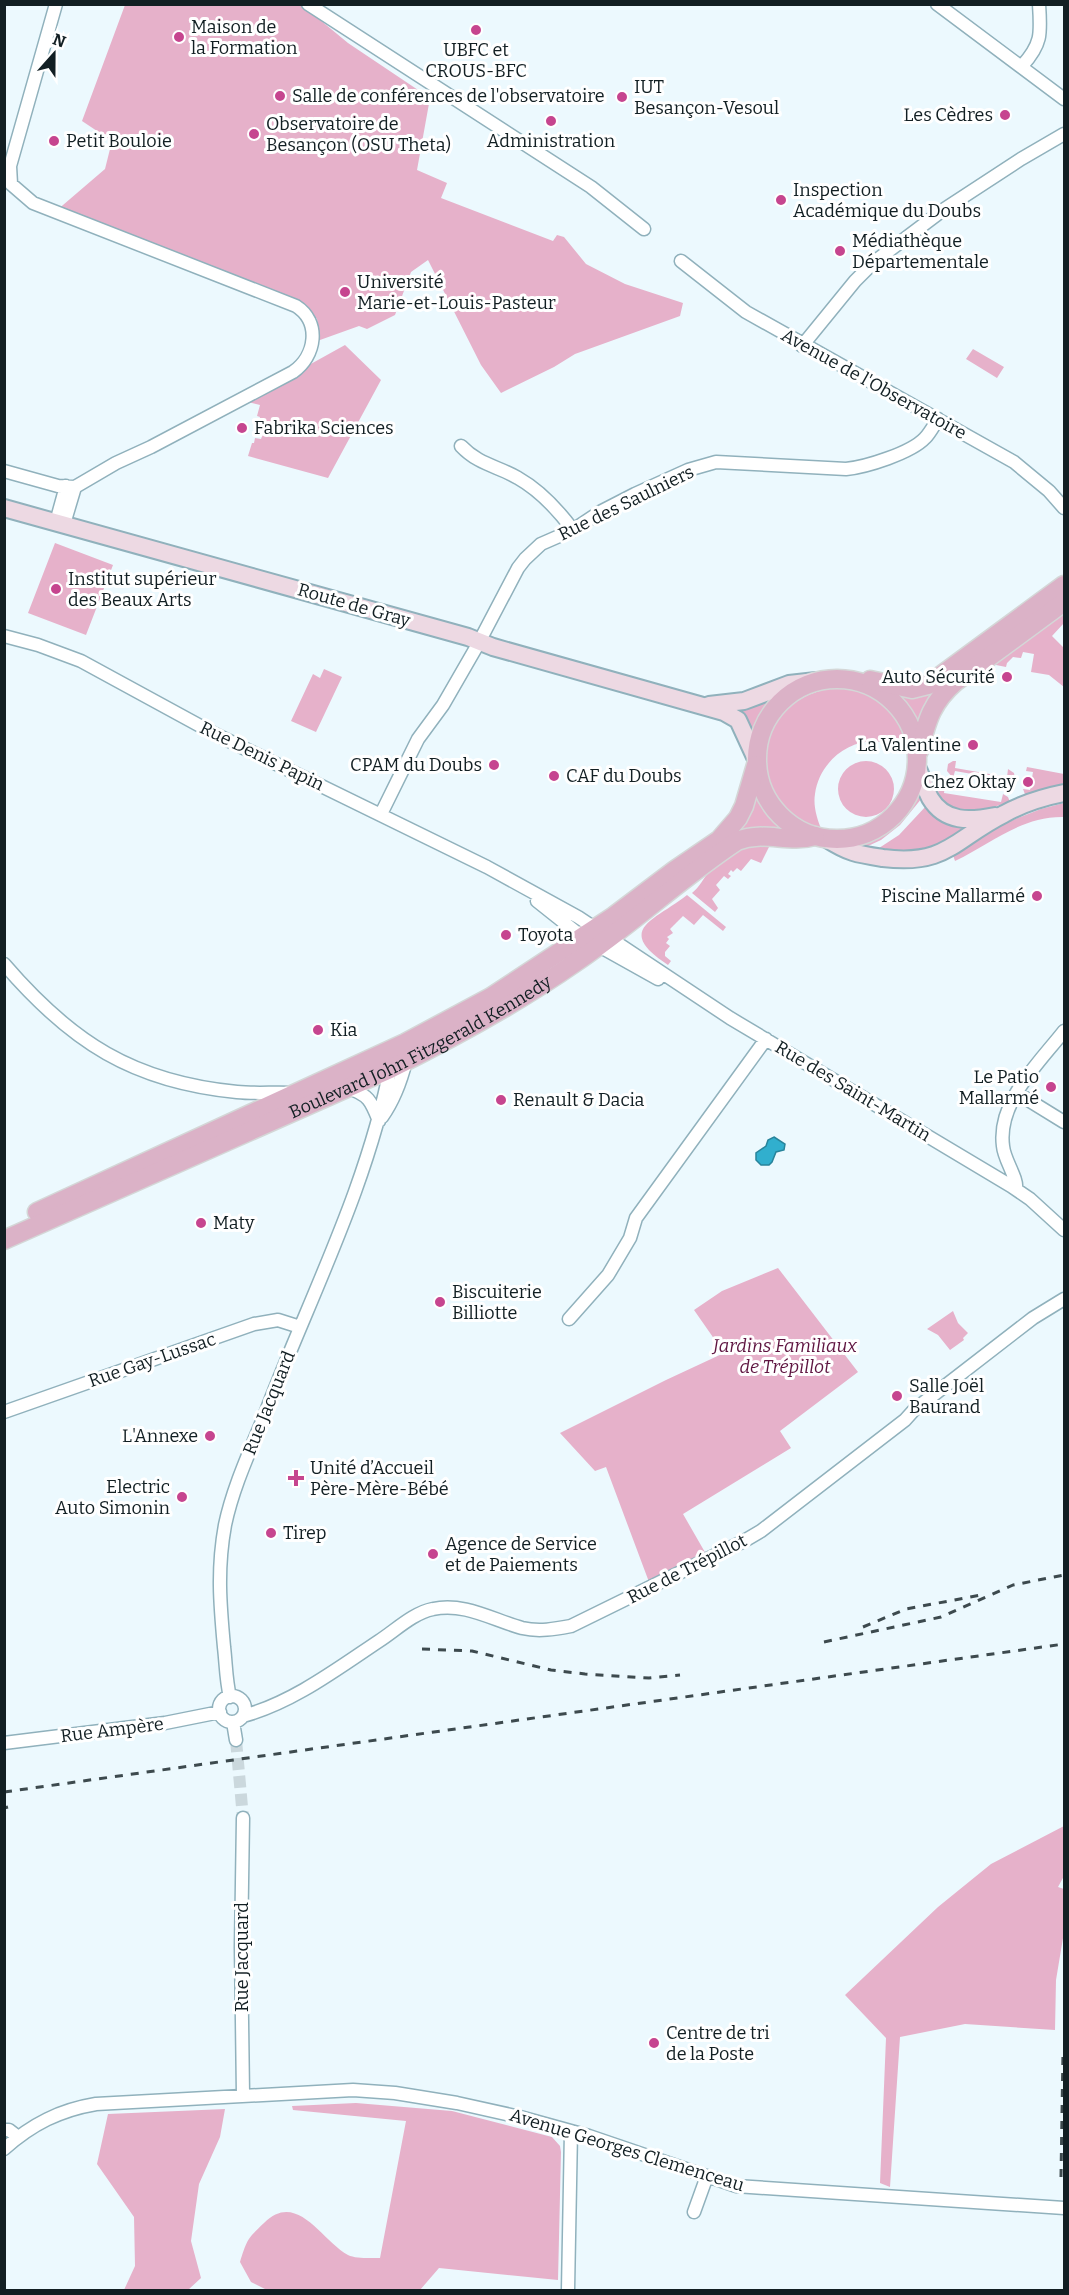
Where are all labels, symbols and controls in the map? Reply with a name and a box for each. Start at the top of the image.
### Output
place label: Maison de la Formation [191,16,298,59]
marker: UBFC et CROUS-BFC [469,23,483,37]
north arrow [24,24,84,84]
text: N [50,29,68,52]
marker: Maison de la Formation [172,30,186,44]
place label: UBFC et CROUS-BFC [425,39,527,82]
place label: IUT Besançon-Vesoul [634,76,779,119]
place label: Salle de conférences de l'observatoire [292,85,605,107]
marker: Salle de conférences de l'observatoire [273,89,287,103]
marker: IUT Besançon-Vesoul [615,90,629,104]
place label: Les Cèdres [904,104,993,126]
marker: Les Cèdres [998,108,1012,122]
place label: Observatoire de Besançon (OSU Theta) [266,113,451,156]
marker: Administration [544,114,558,128]
marker: Observatoire de Besançon (OSU Theta) [247,127,261,141]
place label: Petit Bouloie [66,130,172,152]
place label: Administration [487,130,616,152]
marker: Petit Bouloie [47,134,61,148]
place label: Inspection Académique du Doubs [793,179,981,222]
marker: Inspection Académique du Doubs [774,193,788,207]
place label: Médiathèque Départementale [852,230,989,273]
marker: Médiathèque Départementale [833,244,847,258]
place label: Université Marie-et-Louis-Pasteur [357,271,556,314]
marker: Université Marie-et-Louis-Pasteur [338,285,352,299]
street label: Avenue de l'Observatoire [778,324,970,444]
place label: Fabrika Sciences [254,417,394,439]
marker: Fabrika Sciences [235,421,249,435]
street label: Rue des Saulniers [554,461,698,545]
place label: Institut supérieur des Beaux Arts [68,568,216,611]
street label: Route de Gray [295,578,413,632]
marker: Institut supérieur des Beaux Arts [49,582,63,596]
place label: Auto Sécurité [882,666,995,688]
marker: Auto Sécurité [1000,670,1014,684]
street label: Rue Denis Papin [196,716,328,796]
place label: La Valentine [857,734,961,756]
marker: La Valentine [966,738,980,752]
place label: CPAM du Doubs [350,754,482,776]
marker: CPAM du Doubs [487,758,501,772]
place label: CAF du Doubs [566,765,682,787]
marker: CAF du Doubs [547,769,561,783]
place label: Chez Oktay [923,771,1016,793]
marker: Chez Oktay [1021,775,1035,789]
place label: Piscine Mallarmé [881,885,1025,907]
marker: Piscine Mallarmé [1030,889,1044,903]
place label: Toyota [518,924,573,946]
marker: Toyota [499,928,513,942]
street label: Boulevard John Fitzgerald Kennedy [286,970,556,1123]
place label: Kia [330,1019,358,1041]
marker: Kia [311,1023,325,1037]
street label: Rue des Saint-Martin [771,1036,935,1146]
place label: Le Patio Mallarmé [959,1066,1039,1109]
marker: Le Patio Mallarmé [1044,1080,1058,1094]
place label: Renault & Dacia [513,1089,645,1111]
marker: Renault & Dacia [494,1093,508,1107]
place label: Maty [213,1212,255,1234]
marker: Maty [194,1216,208,1230]
place label: Biscuiterie Billiotte [452,1281,542,1324]
marker: Biscuiterie Billiotte [433,1295,447,1309]
street label: Rue Gay-Lussac [85,1328,219,1392]
park label: Jardins Familiaux de Trépillot [711,1335,857,1378]
street label: Rue Jacquard [238,1348,300,1458]
place label: Salle Joël Baurand [909,1375,984,1418]
marker: Salle Joël Baurand [890,1389,904,1403]
place label: L'Annexe [122,1425,198,1447]
marker: L'Annexe [203,1429,217,1443]
place label: Unité d’Accueil Père-Mère-Bébé [310,1457,449,1500]
marker: Unité d’Accueil Père-Mère-Bébé [287,1469,305,1487]
place label: Electric Auto Simonin [55,1476,171,1519]
marker: Electric Auto Simonin [175,1490,189,1504]
place label: Tirep [283,1522,327,1544]
marker: Tirep [264,1526,278,1540]
street label: Rue de Trépillot [624,1529,751,1609]
place label: Agence de Service et de Paiements [445,1533,597,1576]
marker: Agence de Service et de Paiements [426,1547,440,1561]
street label: Rue Ampère [59,1713,165,1747]
street label: Rue Jacquard [231,1902,253,2012]
place label: Centre de tri de la Poste [666,2022,770,2065]
marker: Centre de tri de la Poste [647,2036,661,2050]
street label: Avenue Georges Clemenceau [507,2104,747,2196]

